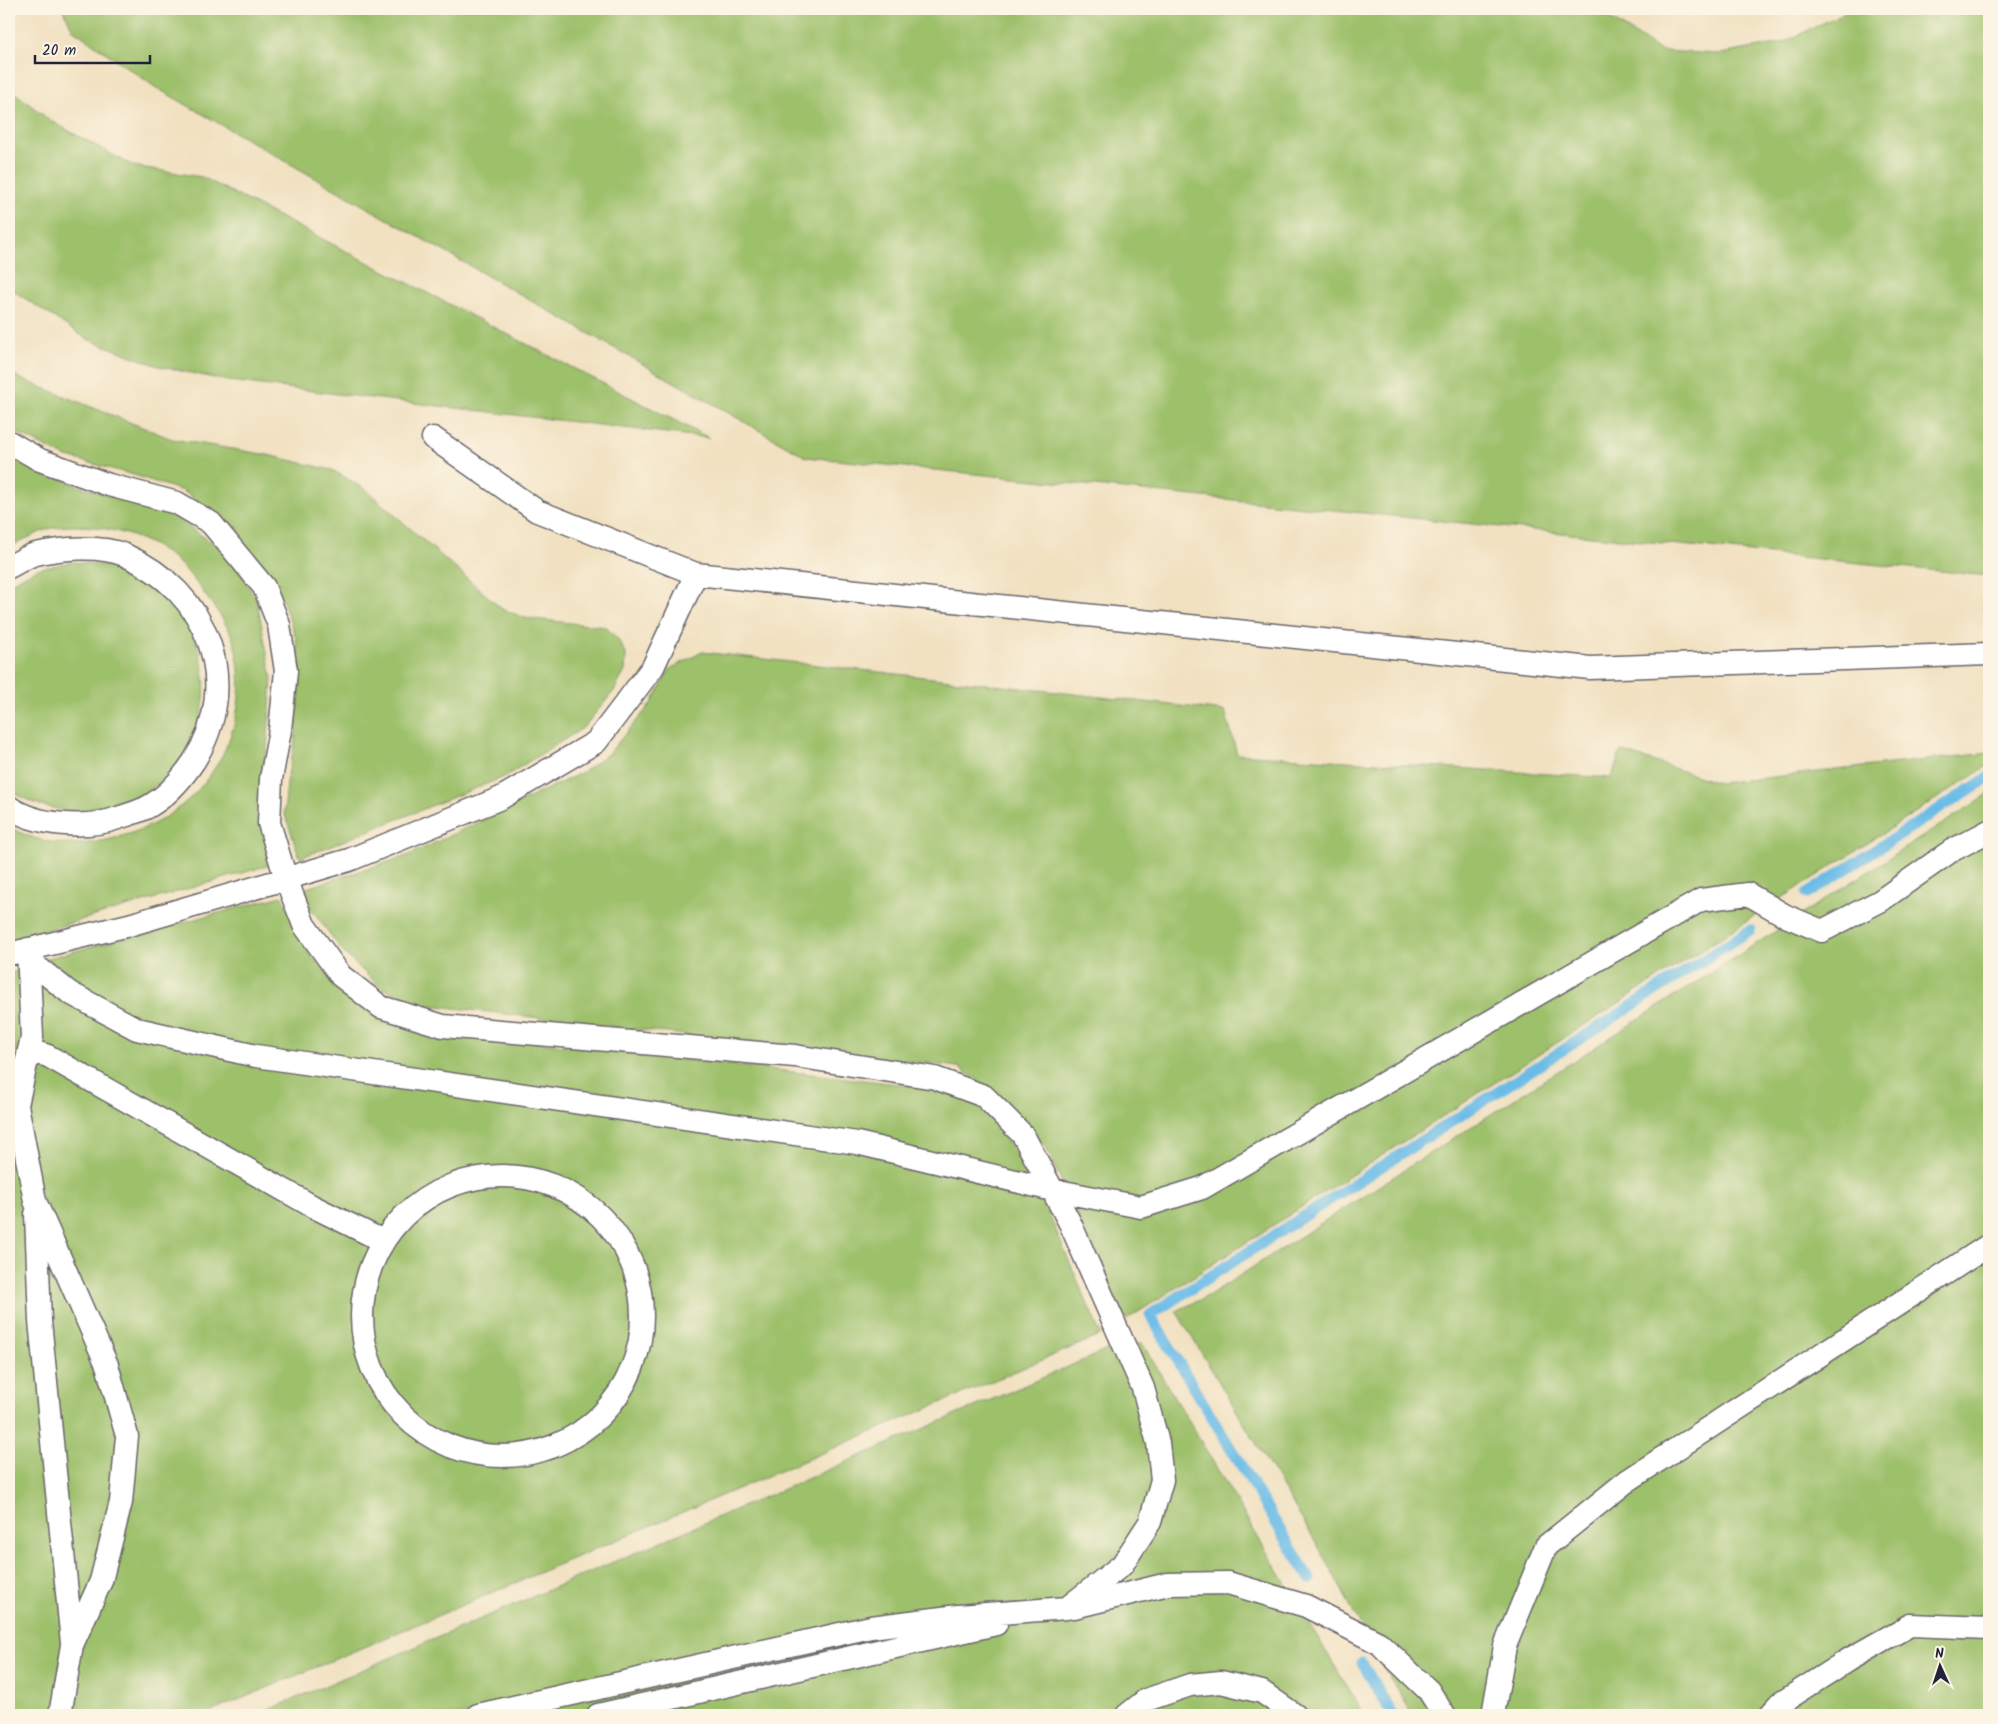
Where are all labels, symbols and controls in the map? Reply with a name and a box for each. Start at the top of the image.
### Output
scale bar [35,32,150,64]
text: 20 m [42,39,76,63]
north arrow [1916,1642,1966,1692]
text: N [1934,1643,1945,1665]

